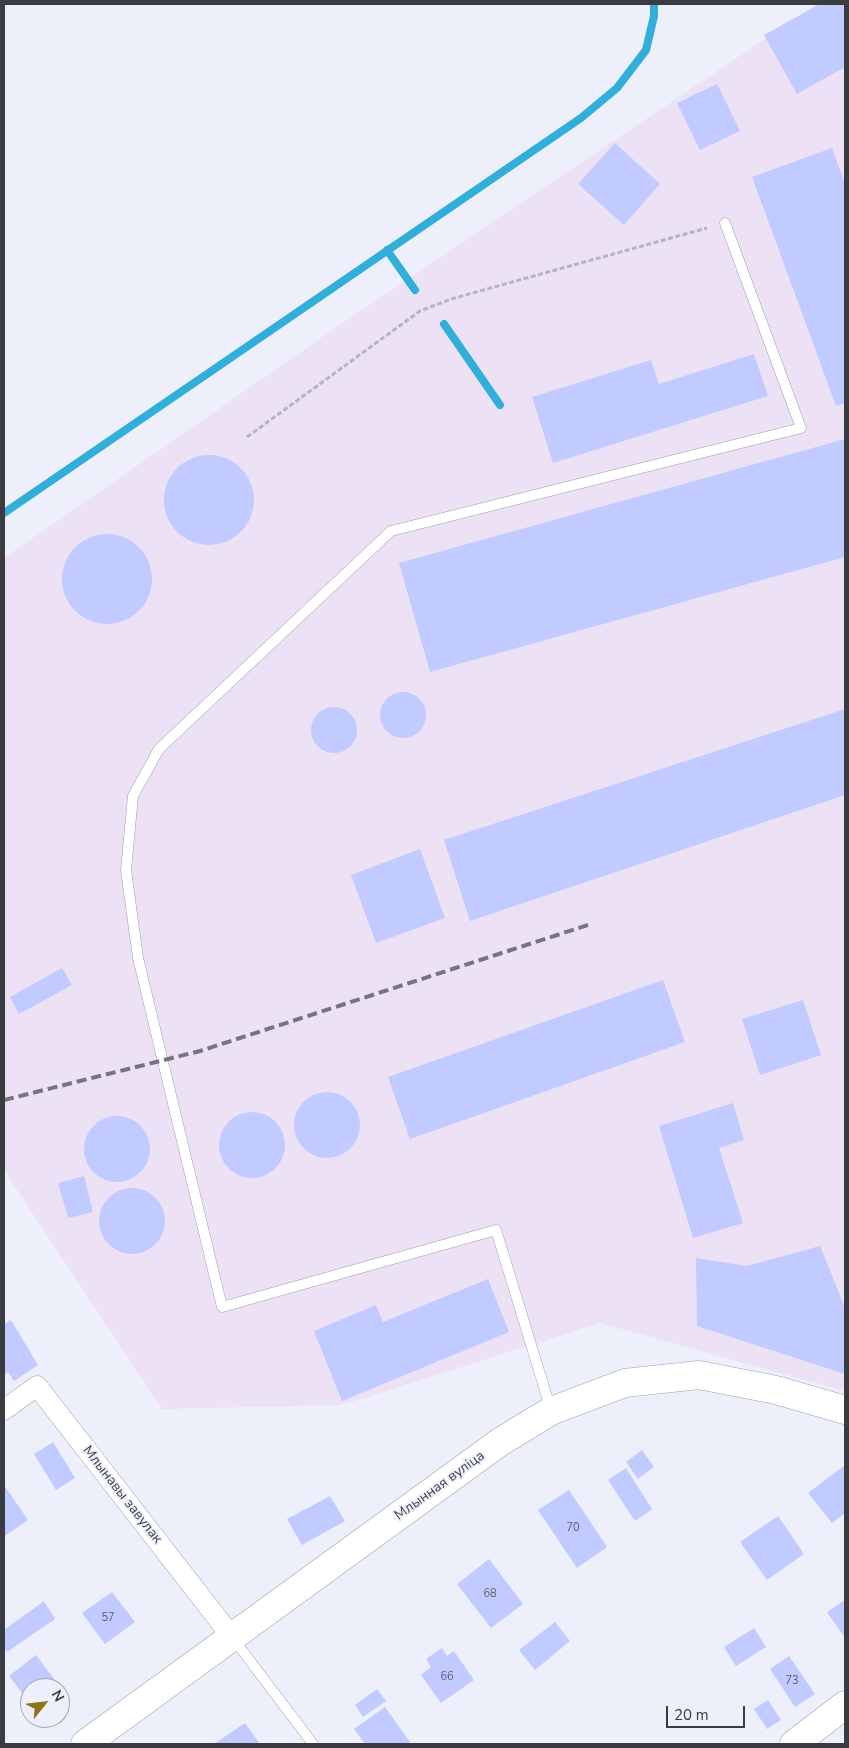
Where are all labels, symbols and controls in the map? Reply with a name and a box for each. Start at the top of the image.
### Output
street label: Млынавы завулак [79,1443,165,1547]
street label: Млынная вуліца [392,1448,488,1524]
house number: 70 [566,1521,580,1535]
house number: 68 [483,1587,497,1601]
house number: 57 [101,1611,115,1625]
house number: 66 [440,1670,454,1684]
house number: 73 [785,1674,799,1688]
north arrow [20,1678,70,1728]
text: N [47,1687,69,1705]
scale bar [669,1696,748,1728]
text: 20 m [674,1705,709,1725]

